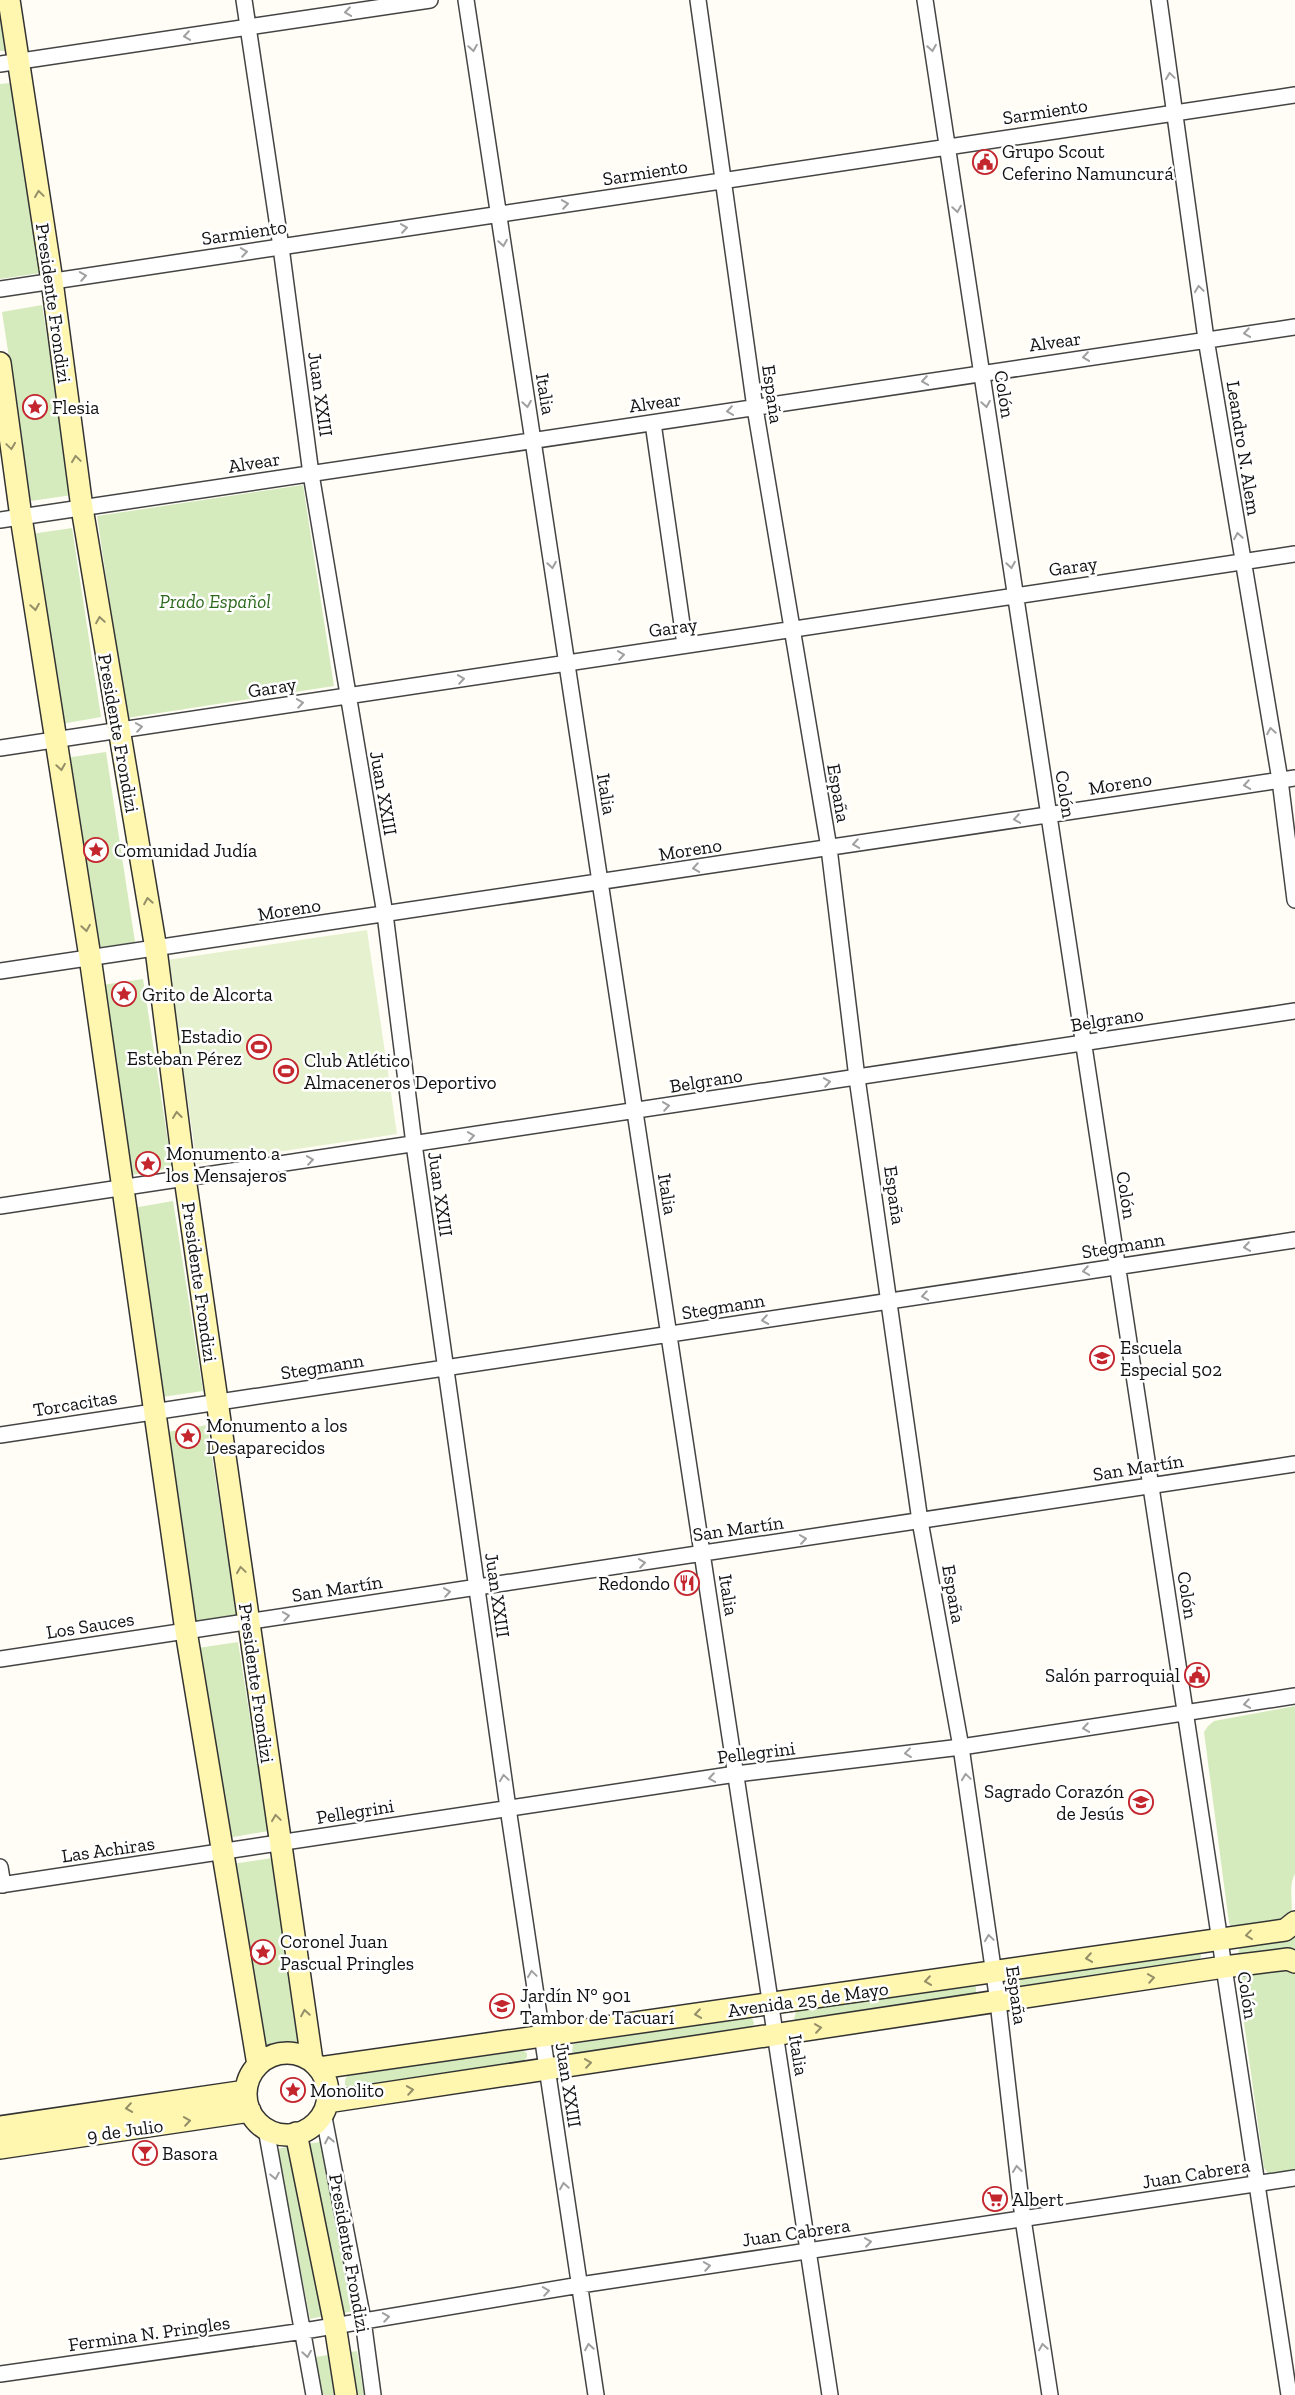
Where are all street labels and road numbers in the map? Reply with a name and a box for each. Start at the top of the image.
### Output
street label: Sarmiento [1001,93,1089,130]
street label: Sarmiento [601,154,689,191]
street label: Sarmiento [200,215,288,250]
street label: Presidente Frondizi [31,222,76,384]
street label: Alvear [1027,326,1083,357]
street label: Juan XXIII [303,350,338,438]
street label: España [757,363,788,425]
street label: Colón [989,369,1020,420]
street label: Italia [531,372,560,416]
street label: Leandro N. Alem [1222,379,1266,518]
street label: Alvear [627,387,683,418]
street label: Alvear [226,447,282,478]
street label: Garay [1047,552,1099,581]
street label: Garay [647,613,699,642]
street label: Presidente Frondizi [93,652,144,814]
street label: Garay [246,672,298,703]
street label: Juan XXIII [365,749,402,837]
street label: España [822,762,855,824]
street label: Moreno [1087,767,1154,800]
street label: Colón [1050,769,1081,820]
street label: Italia [592,772,621,816]
street label: Moreno [657,833,724,866]
street label: Moreno [256,893,323,926]
street label: Belgrano [1069,1002,1146,1037]
street label: Belgrano [668,1063,745,1098]
street label: Juan XXIII [423,1150,458,1238]
street label: España [879,1164,910,1226]
street label: Colón [1111,1170,1142,1221]
street label: Italia [653,1172,682,1216]
street label: Presidente Frondizi [177,1201,222,1363]
street label: Stegmann [1080,1228,1166,1263]
street label: Stegmann [680,1289,766,1324]
street label: Stegmann [279,1349,365,1384]
street label: Torcacitas [31,1385,119,1421]
street label: San Martín [1091,1449,1185,1486]
street label: San Martín [691,1511,785,1546]
street label: Juan XXIII [480,1551,515,1639]
street label: España [937,1563,970,1625]
street label: San Martín [290,1570,384,1607]
street label: Colón [1172,1570,1203,1621]
street label: Italia [714,1573,743,1617]
street label: Presidente Frondizi [234,1602,279,1764]
street label: Los Sauces [44,1607,136,1644]
street label: Pellegrini [716,1736,796,1769]
street label: Pellegrini [315,1794,396,1829]
street label: Las Achiras [60,1832,156,1867]
street label: España [1001,1964,1032,2026]
street label: Colón [1232,1970,1263,2021]
street label: Avenida 25 de Mayo [726,1977,890,2022]
street label: Italia [784,2033,813,2077]
street label: Juan XXIII [550,2041,587,2129]
street label: 9 de Julio [85,2114,165,2147]
street label: Juan Cabrera [1140,2154,1252,2193]
street label: Presidente Frondizi [324,2172,375,2334]
street label: Juan Cabrera [741,2214,852,2251]
street label: Fermina N. Pringles [67,2311,231,2356]

